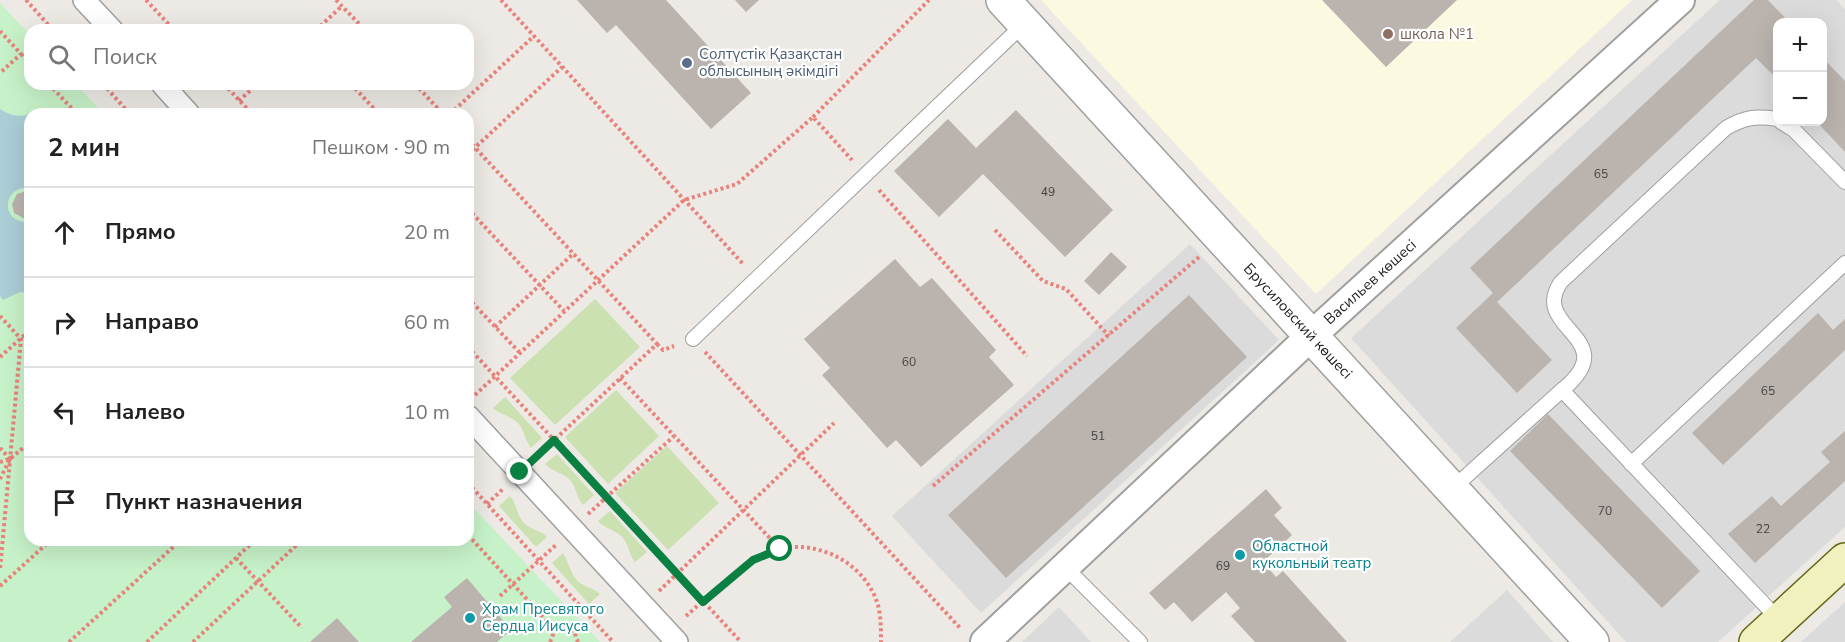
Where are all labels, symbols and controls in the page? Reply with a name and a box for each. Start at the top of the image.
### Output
map controls [1773,18,1827,126]
button: + [1773,18,1827,72]
search box [24,24,474,90]
place label: школа №1 [1400,24,1474,44]
marker: школа №1 [1381,27,1395,41]
icon: search [45,41,78,74]
text: Поиск [93,42,157,72]
place label: Солтүстік Қазақстан облысының әкімдігі [699,44,842,81]
marker: Солтүстік Қазақстан облысының әкімдігі [680,56,694,70]
button: − [1773,72,1827,126]
text: 2 мин [48,130,120,165]
text: Пешком · 90 m [312,134,450,161]
house number: 65 [1594,166,1608,182]
house number: 49 [1041,184,1055,200]
icon: ahead [48,216,81,249]
text: Прямо [105,217,176,247]
text: 20 m [404,219,450,246]
street label: Васильев көшесі [1319,235,1421,329]
street label: Брусиловский көшесі [1239,259,1357,383]
icon: right [48,306,81,339]
text: Направо [105,307,199,337]
text: 60 m [404,309,450,336]
house number: 60 [902,354,916,370]
house number: 65 [1761,383,1775,399]
icon: left [48,396,81,429]
text: Налево [105,397,185,427]
text: 10 m [404,399,450,426]
house number: 51 [1091,428,1105,444]
route end [506,458,532,484]
icon: arrive [48,486,81,519]
text: Пункт назначения [105,487,303,517]
house number: 70 [1598,503,1612,519]
house number: 22 [1756,521,1770,537]
route start [766,535,792,561]
place label: Областной кукольный театр [1252,536,1372,573]
marker: Областной кукольный театр [1233,548,1247,562]
house number: 69 [1216,558,1230,574]
place label: Храм Пресвятого Сердца Иисуса [482,599,604,636]
marker: Храм Пресвятого Сердца Иисуса [463,611,477,625]

